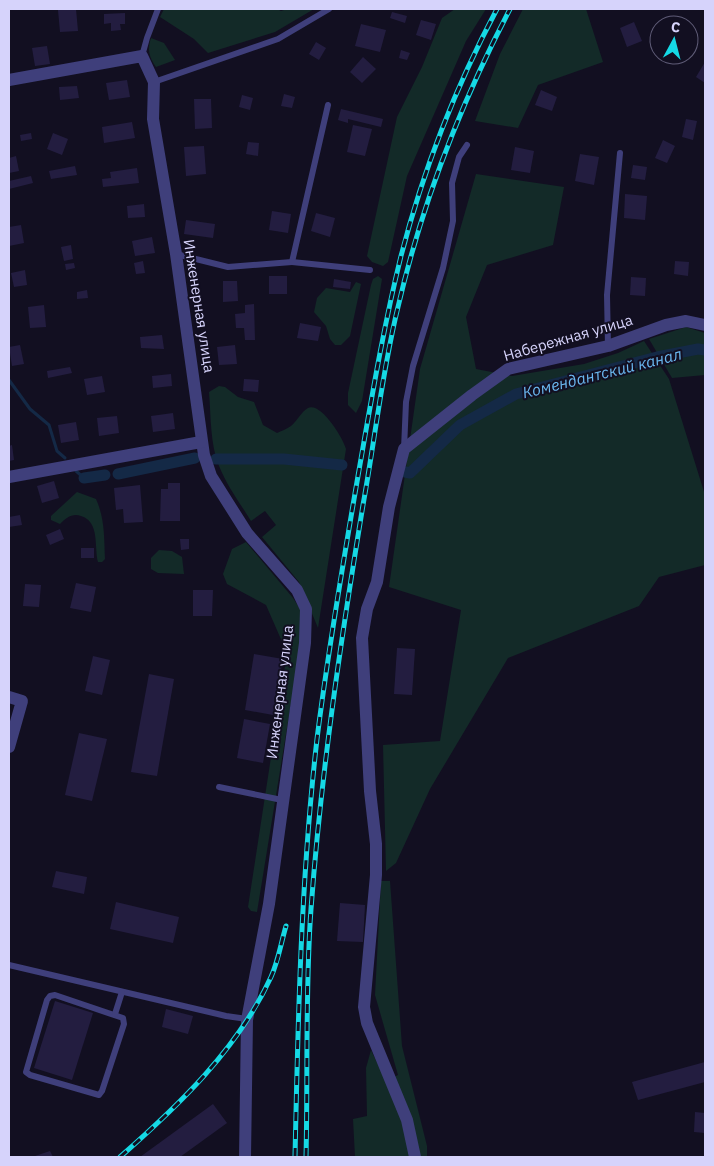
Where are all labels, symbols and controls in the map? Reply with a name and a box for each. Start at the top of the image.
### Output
north arrow [649,15,699,65]
text: С [670,18,681,37]
street label: Инженерная улица [180,238,219,374]
street label: Набережная улица [501,310,635,365]
water label: Комендантский канал [520,343,684,402]
street label: Инженерная улица [262,624,297,760]

